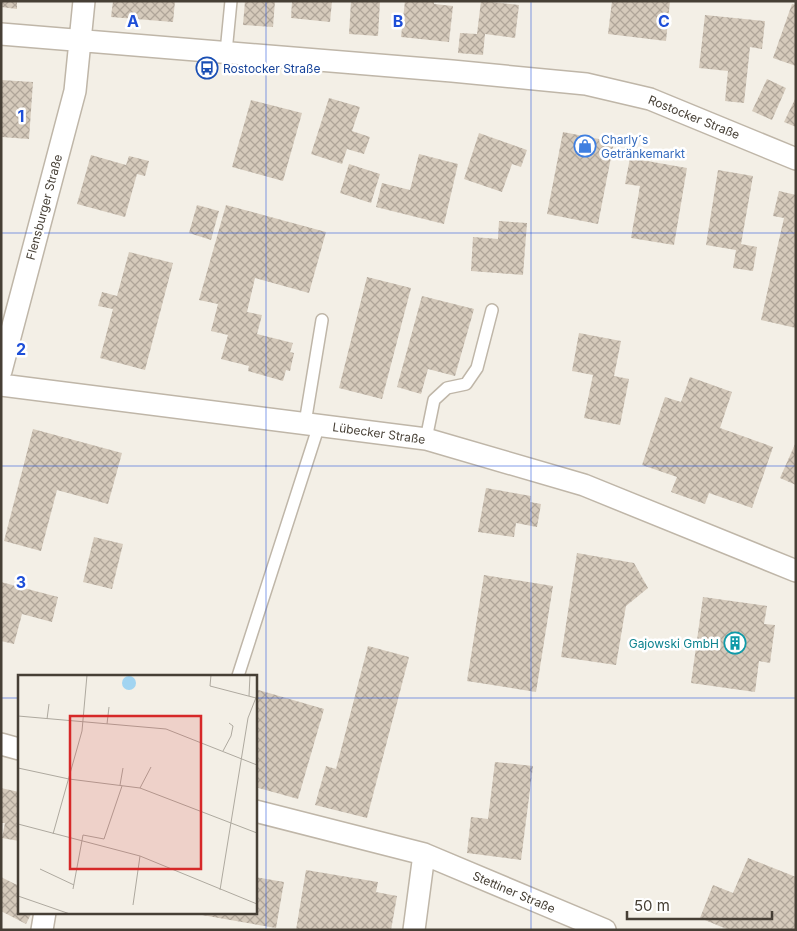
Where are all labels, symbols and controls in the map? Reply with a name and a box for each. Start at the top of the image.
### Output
text: A [127,11,139,31]
text: B [393,11,403,31]
text: C [658,11,670,31]
bus stop icon: Rostocker Straße [195,56,219,80]
place label: Rostocker Straße [223,61,320,76]
street label: Rostocker Straße [646,92,742,142]
text: 1 [18,106,24,126]
place label: Charly´s Getränkemarkt [601,132,685,161]
shop icon: Charly´s Getränkemarkt [573,134,597,158]
street label: Flensburger Straße [23,153,65,261]
text: 2 [16,339,26,359]
street label: Lübecker Straße [332,419,426,447]
text: 3 [16,572,26,592]
building icon: Gajowski GmbH [723,631,747,655]
place label: Gajowski GmbH [629,636,719,651]
inset map [18,675,256,914]
street label: Stettiner Straße [470,868,558,916]
scale bar [627,888,772,920]
text: 50 m [634,896,670,915]

